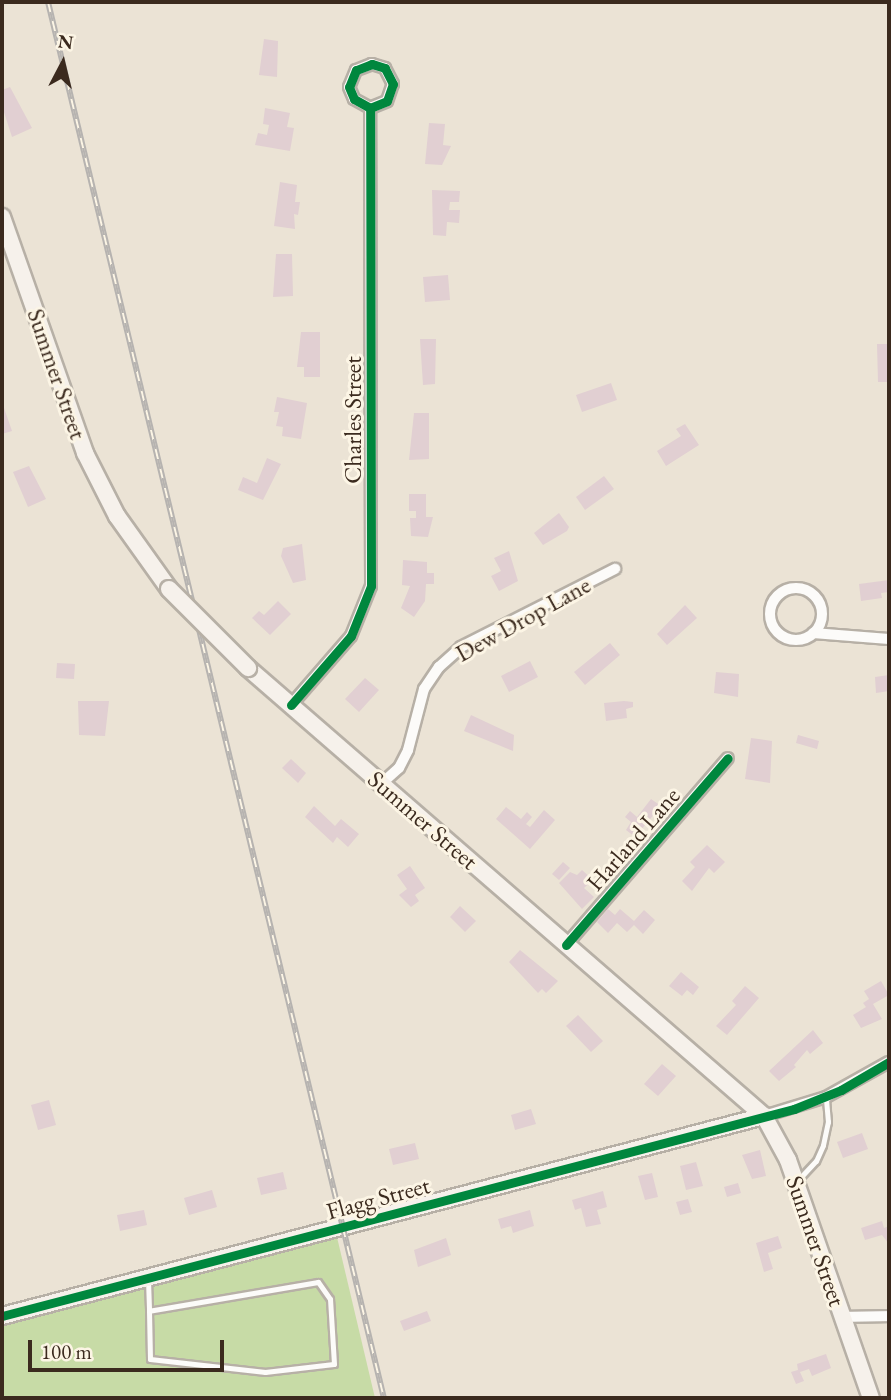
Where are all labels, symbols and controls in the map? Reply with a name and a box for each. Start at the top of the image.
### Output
north arrow [28,28,98,98]
text: N [56,28,75,55]
street label: Summer Street [21,305,93,443]
street label: Charles Street [339,356,367,484]
street label: Dew Drop Lane [451,570,595,668]
street label: Summer Street [362,765,484,875]
street label: Harland Lane [580,781,686,897]
street label: Flagg Street [323,1170,433,1226]
street label: Summer Street [780,1172,852,1310]
scale bar [32,1326,228,1370]
text: 100 m [41,1338,92,1365]

